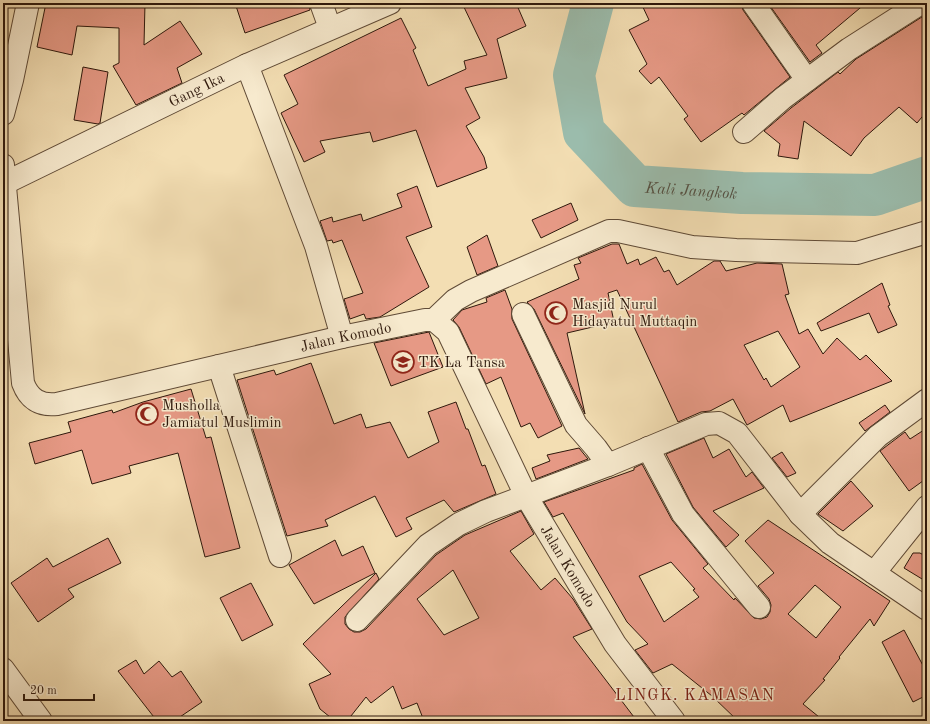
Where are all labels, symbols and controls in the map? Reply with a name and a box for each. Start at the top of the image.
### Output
street label: Gang Ika [167,71,228,111]
water label: Kali Jangkok [644,181,738,203]
place label: Masjid Nurul Hidayatul Muttaqin [572,298,697,330]
mosque icon: Masjid Nurul Hidayatul Muttaqin [543,300,569,326]
street label: Jalan Komodo [299,321,393,356]
school or university icon: TK La Tansa [390,349,416,375]
place label: TK La Tansa [418,356,506,371]
place label: Musholla Jamiatul Muslimin [162,399,282,431]
mosque icon: Musholla Jamiatul Muslimin [134,401,160,427]
street label: Jalan Komodo [537,523,597,611]
scale bar [24,676,94,702]
text: 20 m [30,685,57,697]
district label: LINGK. KAMASAN [615,688,775,704]

